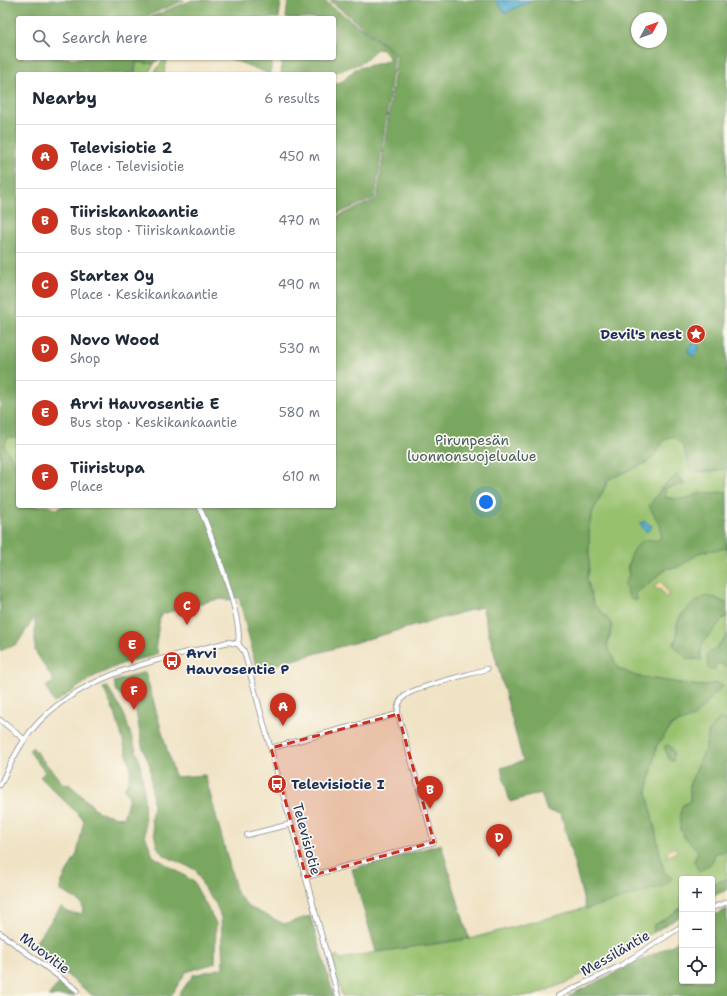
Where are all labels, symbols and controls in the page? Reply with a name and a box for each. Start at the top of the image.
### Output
north arrow [631,12,667,48]
search box [16,16,336,60]
icon: search [30,27,52,49]
text: Search here [62,28,148,48]
text: Nearby [32,87,97,109]
text: 6 results [264,90,320,107]
text: Televisiotie 2 [70,138,172,158]
text: A [40,148,50,165]
text: 450 m [279,148,320,165]
text: Place · Televisiotie [70,158,184,175]
text: Tiiriskankaantie [70,202,199,222]
text: B [41,212,49,229]
text: 470 m [278,212,320,229]
text: Bus stop · Tiiriskankaantie [70,222,236,239]
text: Startex Oy [70,266,154,286]
text: C [41,276,49,293]
text: 490 m [278,276,320,293]
text: Place · Keskikankaantie [70,286,218,303]
place icon: Devil's nest [685,323,707,345]
place label: Devil's nest [600,325,682,343]
text: Novo Wood [70,330,159,350]
text: D [40,340,50,357]
text: 530 m [279,340,320,357]
text: Shop [70,350,100,367]
text: Arvi Hauvosentie E [70,394,219,414]
text: E [41,404,49,421]
text: 580 m [279,404,320,421]
text: Bus stop · Keskikankaantie [70,414,237,431]
park label: Pirunpesän luonnonsuojelualue [407,431,537,465]
text: Tiiristupa [70,458,145,478]
text: F [41,468,49,485]
text: 610 m [282,468,320,485]
text: Place [70,478,103,495]
your location [476,492,496,512]
pin: C [174,592,200,625]
pin: E [119,631,145,664]
place label: Arvi Hauvosentie P [186,644,290,678]
bus stop icon: Arvi Hauvosentie P [161,650,183,672]
pin: F [121,677,147,710]
pin: A [270,693,296,726]
bus stop icon: Televisiotie I [266,773,288,795]
place label: Televisiotie I [291,775,385,793]
pin: B [417,776,443,809]
street label: Televisiotie [289,801,325,877]
pin: D [486,824,512,857]
map controls [679,876,715,984]
button: + [679,876,715,912]
button: − [679,912,715,948]
street label: Messiläntie [577,926,653,980]
street label: Muovitie [16,928,74,978]
button: locate [679,948,715,984]

